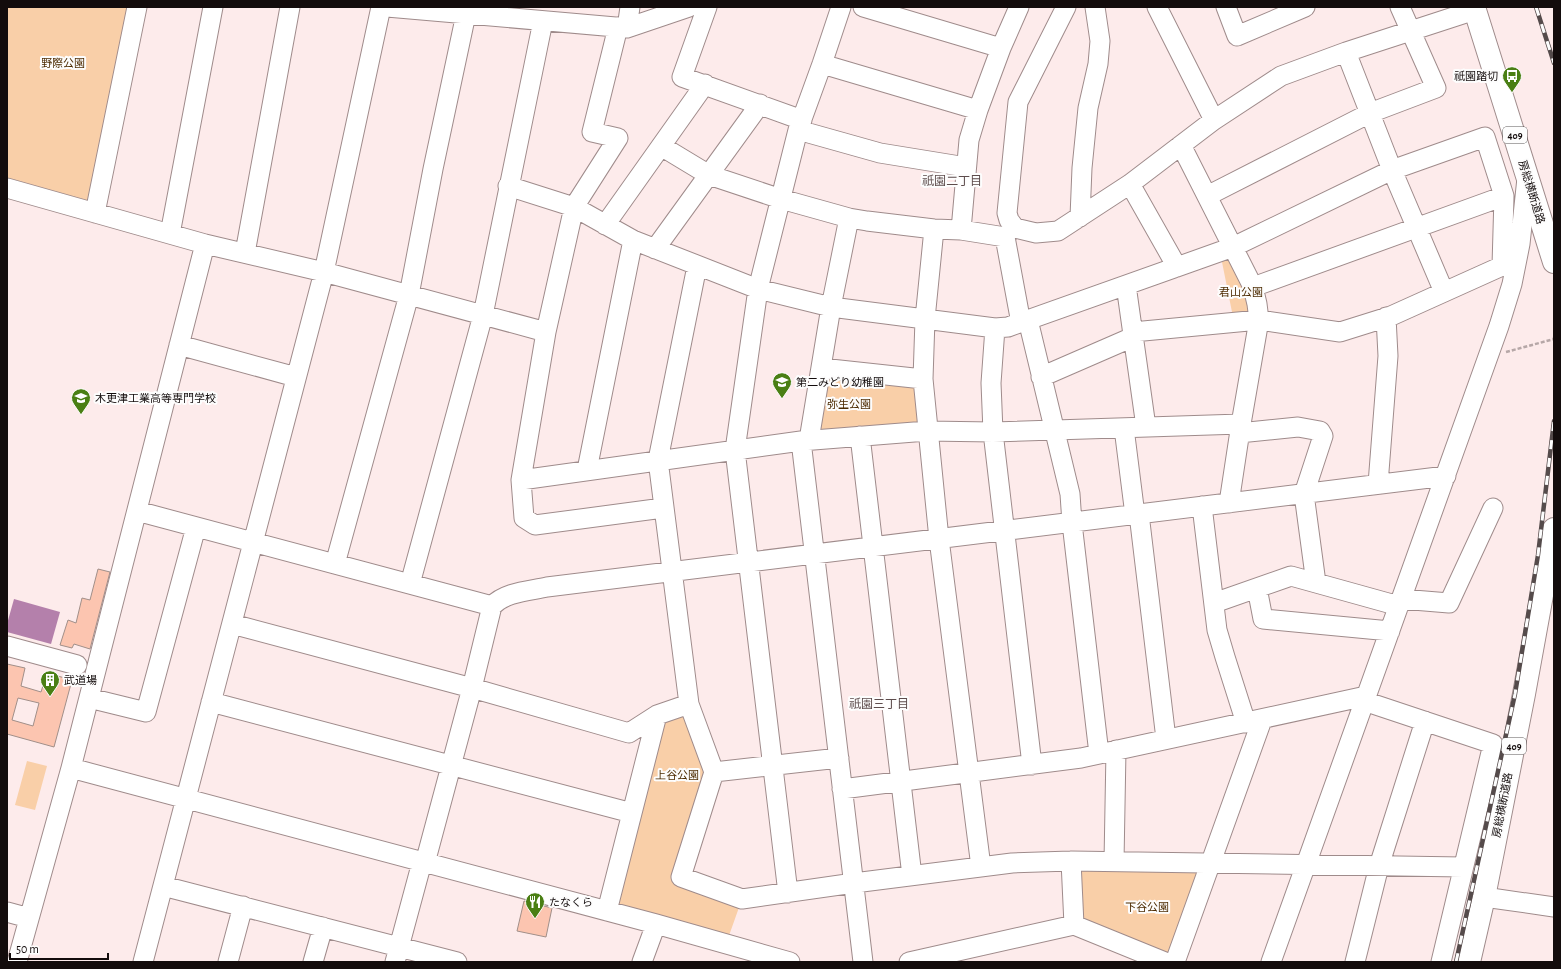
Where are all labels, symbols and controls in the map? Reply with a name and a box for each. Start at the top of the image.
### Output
park label: 野際公園 [41,57,85,69]
bus stop icon: 祇園踏切 [1501,65,1523,93]
place label: 祇園踏切 [1454,70,1498,82]
road number: 409 [1503,127,1527,143]
street label: 房総横断道路 [1517,159,1547,225]
district label: 祇園二丁目 [922,174,982,187]
park label: 君山公園 [1219,286,1263,298]
school or university icon: 第二みどり幼稚園 [771,371,793,399]
place label: 第二みどり幼稚園 [796,376,884,388]
school or university icon: 木更津工業高等専門学校 [70,387,92,415]
place label: 木更津工業高等専門学校 [95,392,216,404]
park label: 弥生公園 [827,398,871,410]
building icon: 武道場 [39,669,61,697]
place label: 武道場 [64,674,97,686]
district label: 祇園三丁目 [849,697,909,710]
road number: 409 [1502,738,1526,754]
park label: 上谷公園 [655,769,699,781]
street label: 房総横断道路 [1490,771,1514,839]
restaurant icon: たなくら [524,891,546,919]
place label: たなくら [549,897,593,908]
park label: 下谷公園 [1125,901,1169,913]
scale bar [10,935,108,961]
text: 50 m [16,943,39,955]

